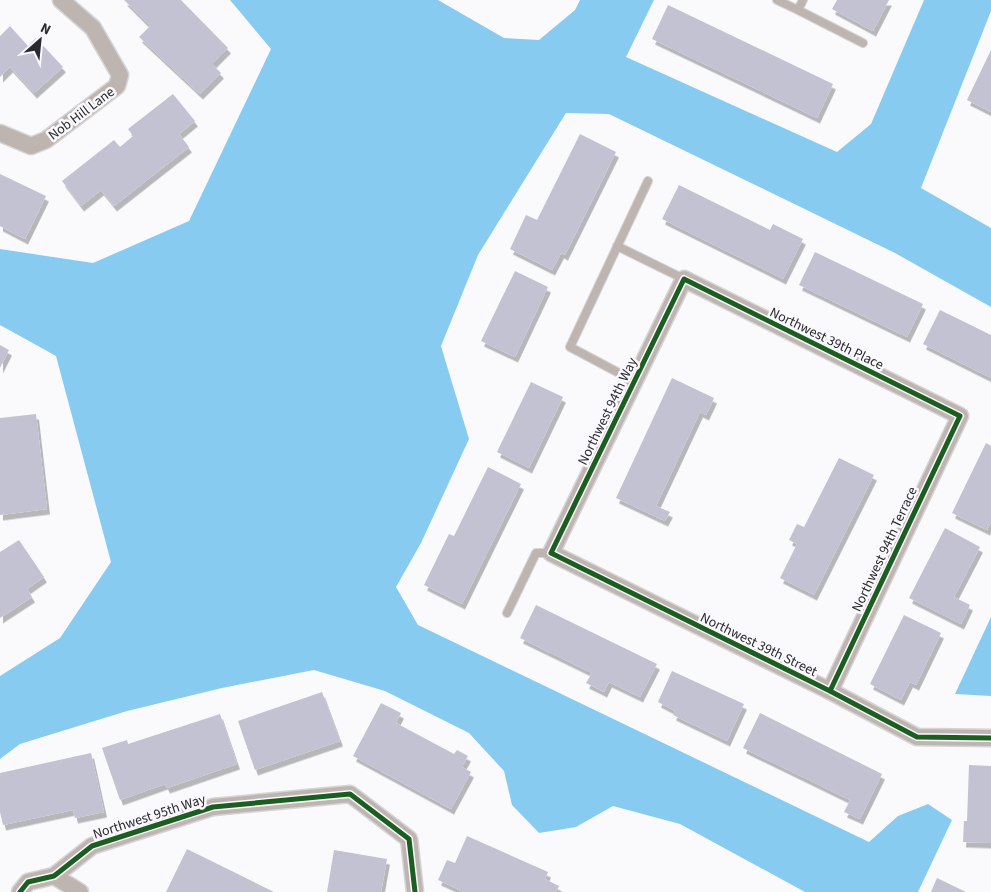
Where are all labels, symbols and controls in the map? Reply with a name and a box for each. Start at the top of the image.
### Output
north arrow [15,15,65,65]
text: N [37,18,54,40]
street label: Nob Hill Lane [44,82,119,145]
street label: Northwest 39th Place [766,303,887,375]
street label: Northwest 94th Way [573,354,643,469]
street label: Northwest 94th Terrace [847,484,923,615]
street label: Northwest 39th Street [697,608,821,682]
street label: Northwest 95th Way [90,789,209,845]

